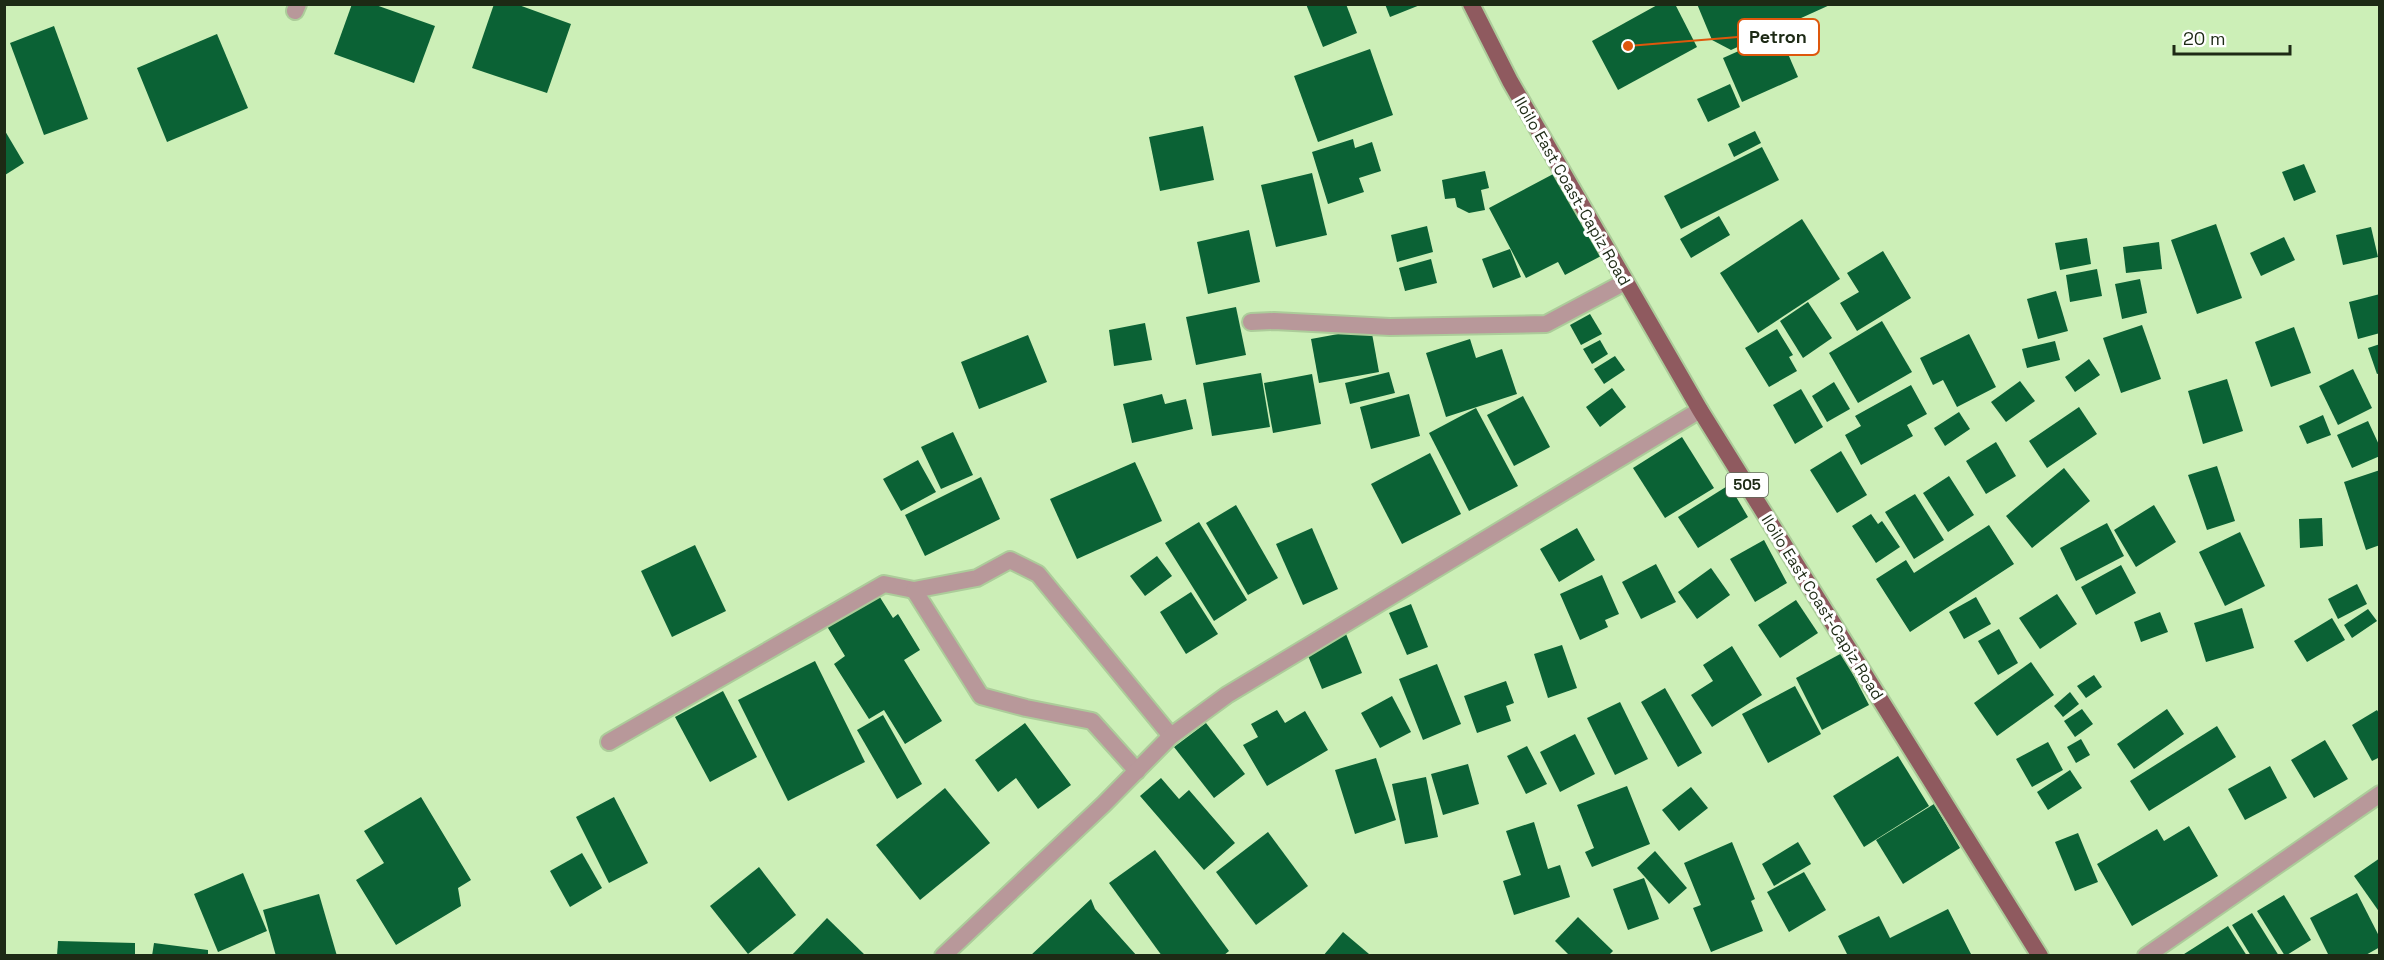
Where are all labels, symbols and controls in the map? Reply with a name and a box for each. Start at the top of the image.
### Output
scale bar [2174,18,2290,56]
callout: Petron [1738,19,1819,55]
text: Petron [1749,25,1807,48]
text: 20 m [2183,27,2226,50]
street label: Iloilo East Coast-Capiz Road [1510,93,1635,289]
road number: 505 [1726,473,1768,497]
street label: Iloilo East Coast-Capiz Road [1757,511,1888,704]

